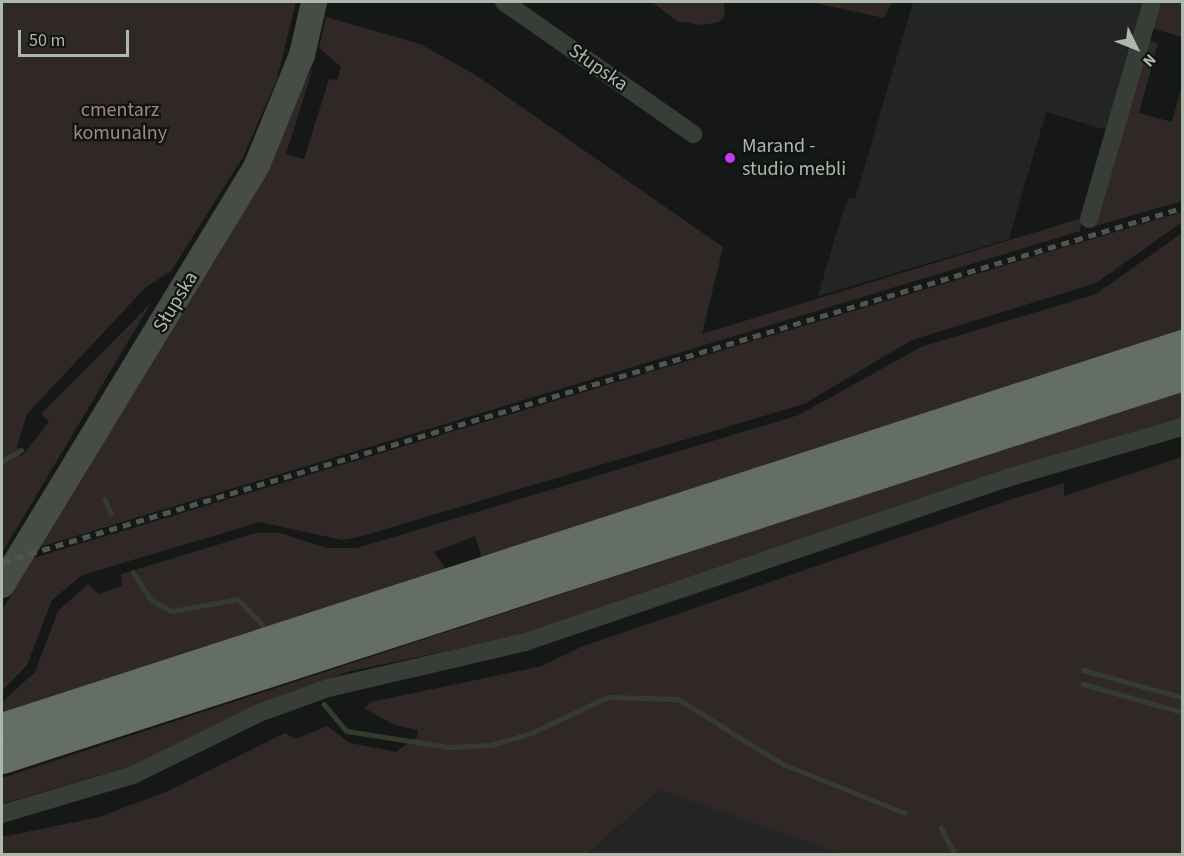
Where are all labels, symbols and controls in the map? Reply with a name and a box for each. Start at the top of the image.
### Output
scale bar [21,18,132,56]
north arrow [1106,18,1166,78]
text: 50 m [29,28,65,53]
street label: Słupska [564,39,632,97]
text: N [1137,49,1161,72]
park label: cmentarz komunalny [73,99,167,146]
place label: Marand - studio mebli [742,134,846,181]
marker: Marand - studio mebli [723,151,737,165]
street label: Słupska [149,267,203,337]

